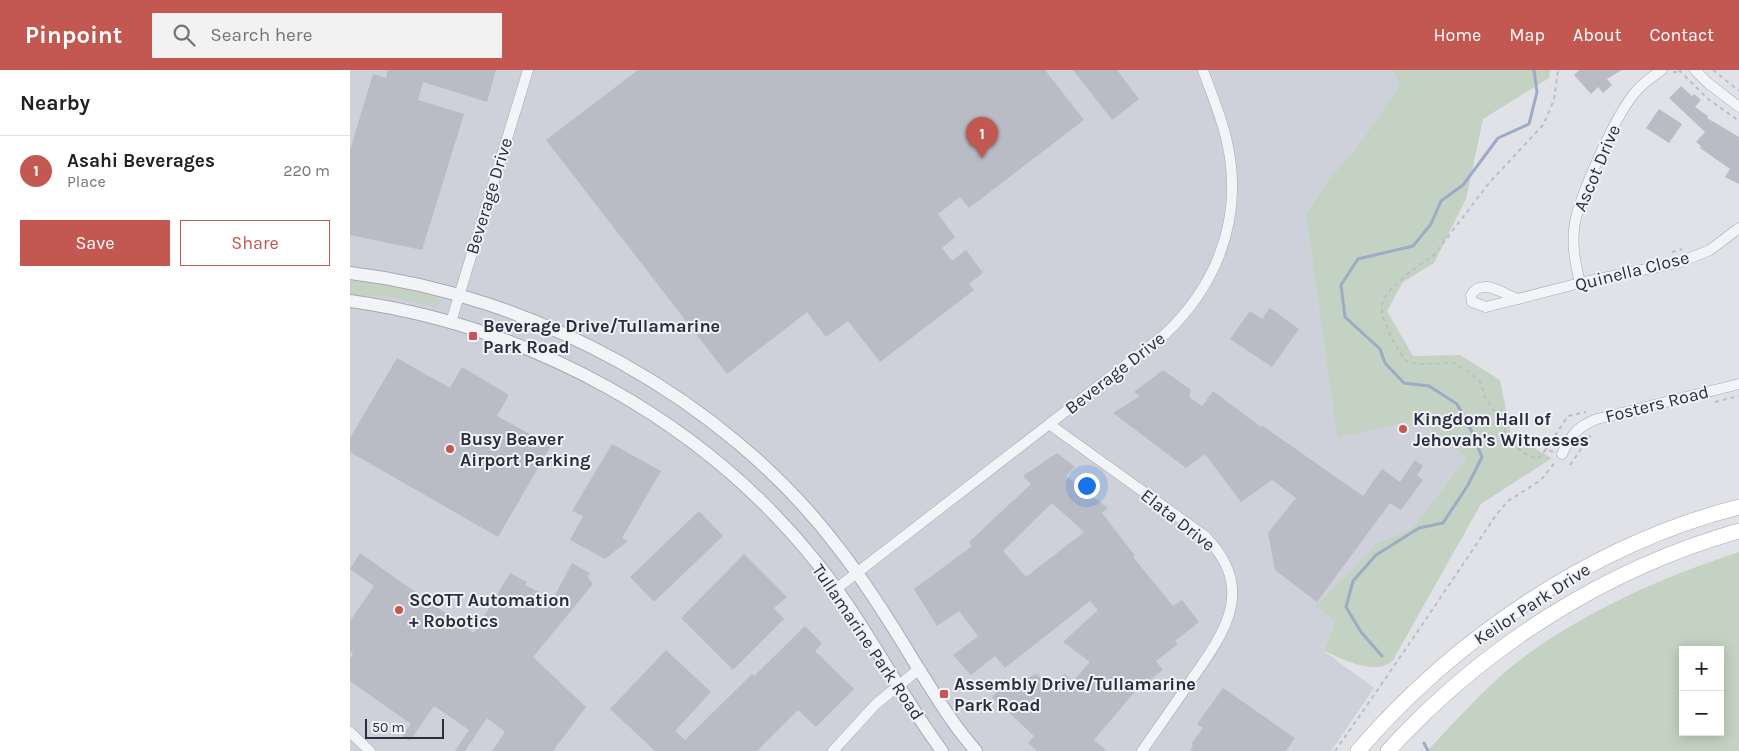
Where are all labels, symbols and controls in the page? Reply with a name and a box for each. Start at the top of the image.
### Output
search box [152,13,502,58]
text: Pinpoint [25,21,122,49]
icon: search [170,21,198,49]
text: Search here [210,24,312,46]
text: Home [1433,24,1481,46]
text: Map [1509,24,1545,46]
text: About [1573,24,1622,46]
text: Contact [1650,24,1714,46]
text: Nearby [20,91,90,115]
pin: 1 [966,117,998,158]
street label: Ascot Drive [1569,121,1625,215]
street label: Beverage Drive [461,135,517,257]
text: Asahi Beverages [67,150,215,172]
text: 1 [33,161,39,180]
text: 220 m [283,161,330,180]
text: Place [67,172,106,191]
button: Save [20,220,170,266]
button: Share [180,220,330,266]
street label: Quinella Close [1573,246,1691,296]
place label: Beverage Drive/Tullamarine Park Road [483,315,720,358]
street label: Beverage Drive [1061,327,1169,419]
marker: Beverage Drive/Tullamarine Park Road [467,330,479,342]
street label: Fosters Road [1603,381,1711,427]
place label: Kingdom Hall of Jehovah's Witnesses [1413,408,1589,451]
marker: Kingdom Hall of Jehovah's Witnesses [1397,423,1409,435]
place label: Busy Beaver Airport Parking [460,428,591,471]
marker: Busy Beaver Airport Parking [444,443,456,455]
your location [1074,473,1100,499]
street label: Elata Drive [1137,484,1219,556]
street label: Keilor Park Drive [1470,558,1594,650]
street label: Tullamarine Park Road [807,560,929,724]
place label: SCOTT Automation + Robotics [409,589,570,632]
marker: SCOTT Automation + Robotics [393,604,405,616]
map controls [1679,646,1724,736]
button: + [1679,646,1724,691]
place label: Assembly Drive/Tullamarine Park Road [954,673,1196,716]
marker: Assembly Drive/Tullamarine Park Road [938,688,950,700]
button: − [1679,691,1724,736]
scale bar [365,716,444,739]
text: 50 m [372,719,405,736]

